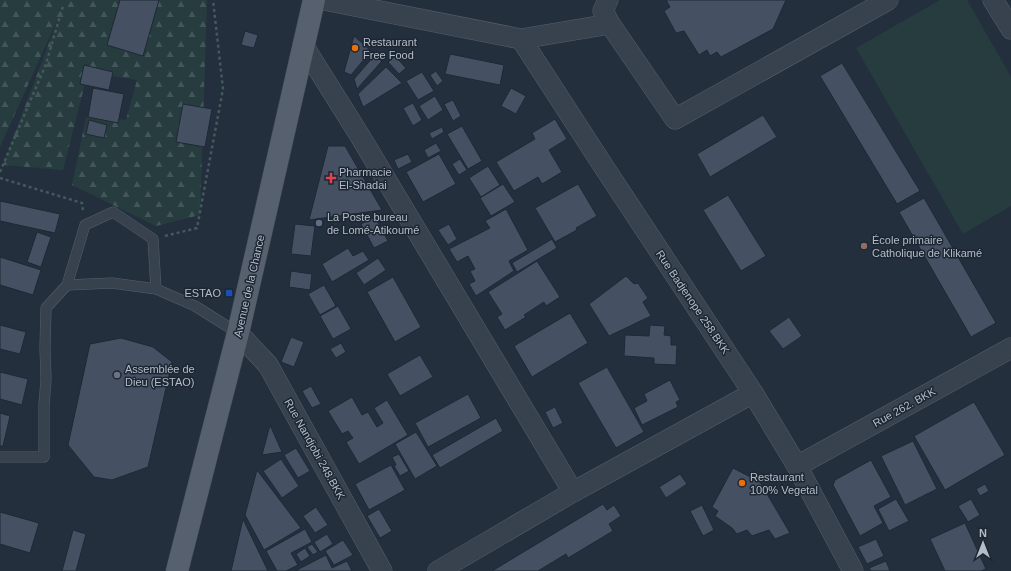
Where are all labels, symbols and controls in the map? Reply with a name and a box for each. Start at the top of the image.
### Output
place label: Restaurant Free Food [363,36,417,61]
marker: Restaurant Free Food [350,43,360,53]
place label: Pharmacie El-Shadai [339,166,392,191]
marker: Pharmacie El-Shadai [326,173,336,183]
place label: La Poste bureau de Lomé-Atikoumé [327,211,419,236]
marker: La Poste bureau de Lomé-Atikoumé [314,218,324,228]
street label: Avenue de la Chance [231,233,267,339]
place label: École primaire Catholique de Klikamé [872,234,982,259]
marker: École primaire Catholique de Klikamé [859,241,869,251]
street label: Rue Badjenope 258.BKK [654,248,733,357]
place label: ESTAO [185,287,221,299]
marker: ESTAO [224,288,234,298]
place label: Assemblée de Dieu (ESTAO) [125,363,195,388]
marker: Assemblée de Dieu (ESTAO) [112,370,122,380]
street label: Rue 262. BKK [871,385,938,429]
street label: Rue Nandjobi 248.BKK [282,397,348,502]
place label: Restaurant 100% Vegetal [750,471,818,496]
marker: Restaurant 100% Vegetal [737,478,747,488]
north arrow [963,523,1003,563]
text: N [979,527,987,539]

